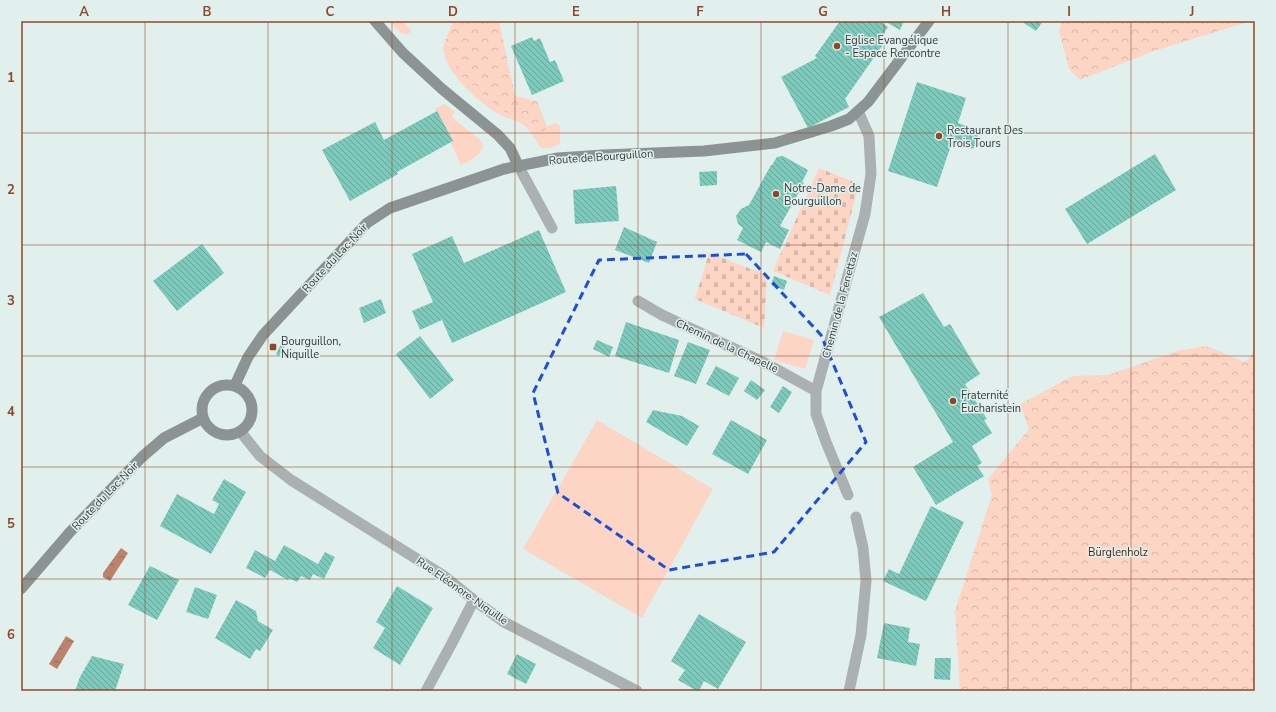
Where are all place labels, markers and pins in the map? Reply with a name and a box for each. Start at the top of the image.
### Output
place label: Eglise Evangélique - Espace Rencontre [845,33,940,61]
marker: Eglise Evangélique - Espace Rencontre [832,41,842,51]
place label: Restaurant Des Trois Tours [947,123,1023,151]
marker: Restaurant Des Trois Tours [934,131,944,141]
place label: Notre-Dame de Bourguillon [784,181,861,209]
marker: Notre-Dame de Bourguillon [771,189,781,199]
place label: Bourguillon, Niquille [281,334,341,362]
marker: Bourguillon, Niquille [268,342,278,352]
place label: Fraternité Eucharistein [961,388,1021,416]
marker: Fraternité Eucharistein [948,396,958,406]

